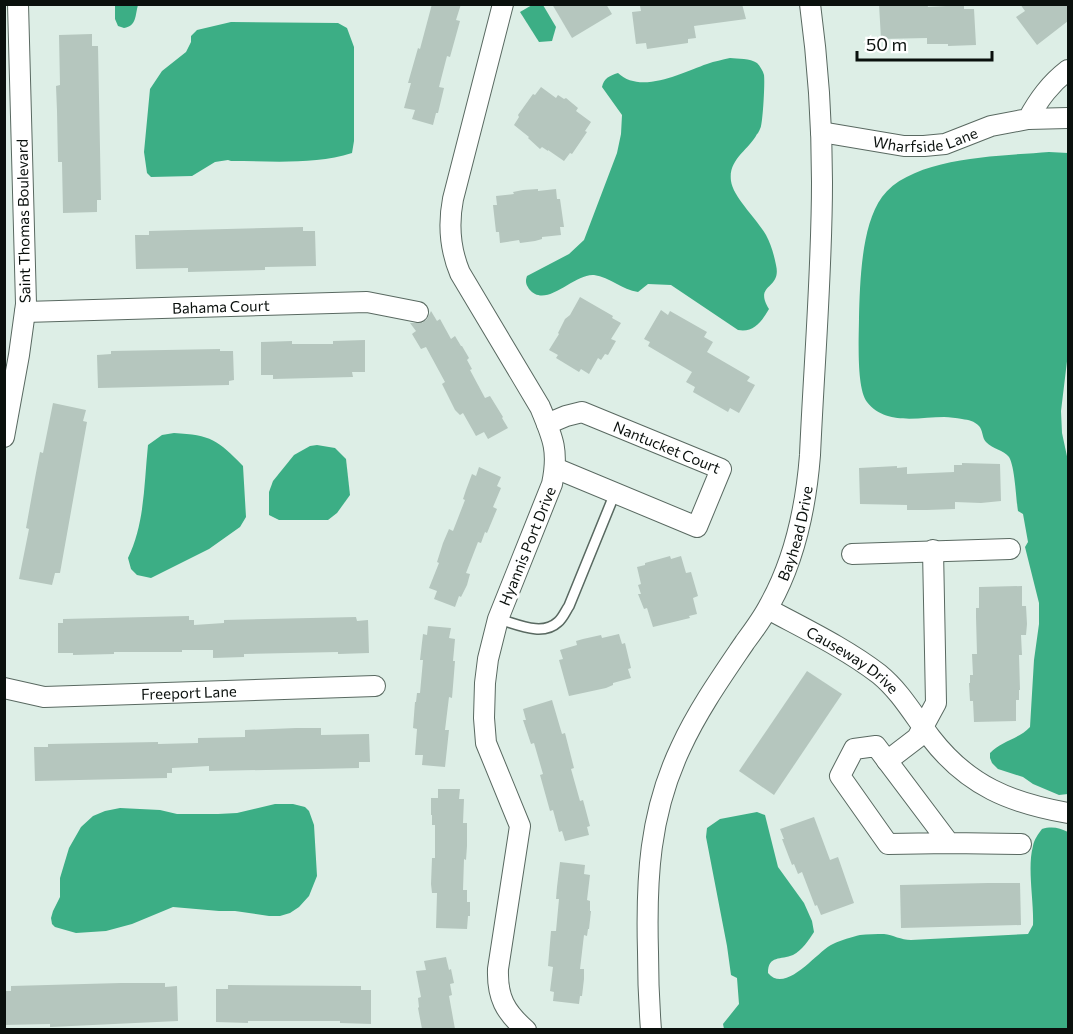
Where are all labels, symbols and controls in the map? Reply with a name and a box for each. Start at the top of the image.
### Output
scale bar [857,24,992,62]
text: 50 m [866,33,907,55]
street label: Wharfside Lane [871,123,980,155]
street label: Saint Thomas Boulevard [13,139,33,303]
street label: Bahama Court [172,296,270,317]
street label: Nantucket Court [611,417,723,477]
street label: Hyannis Port Drive [495,484,559,608]
street label: Bayhead Drive [774,485,816,583]
street label: Causeway Drive [804,622,903,697]
street label: Freeport Lane [141,682,237,703]

